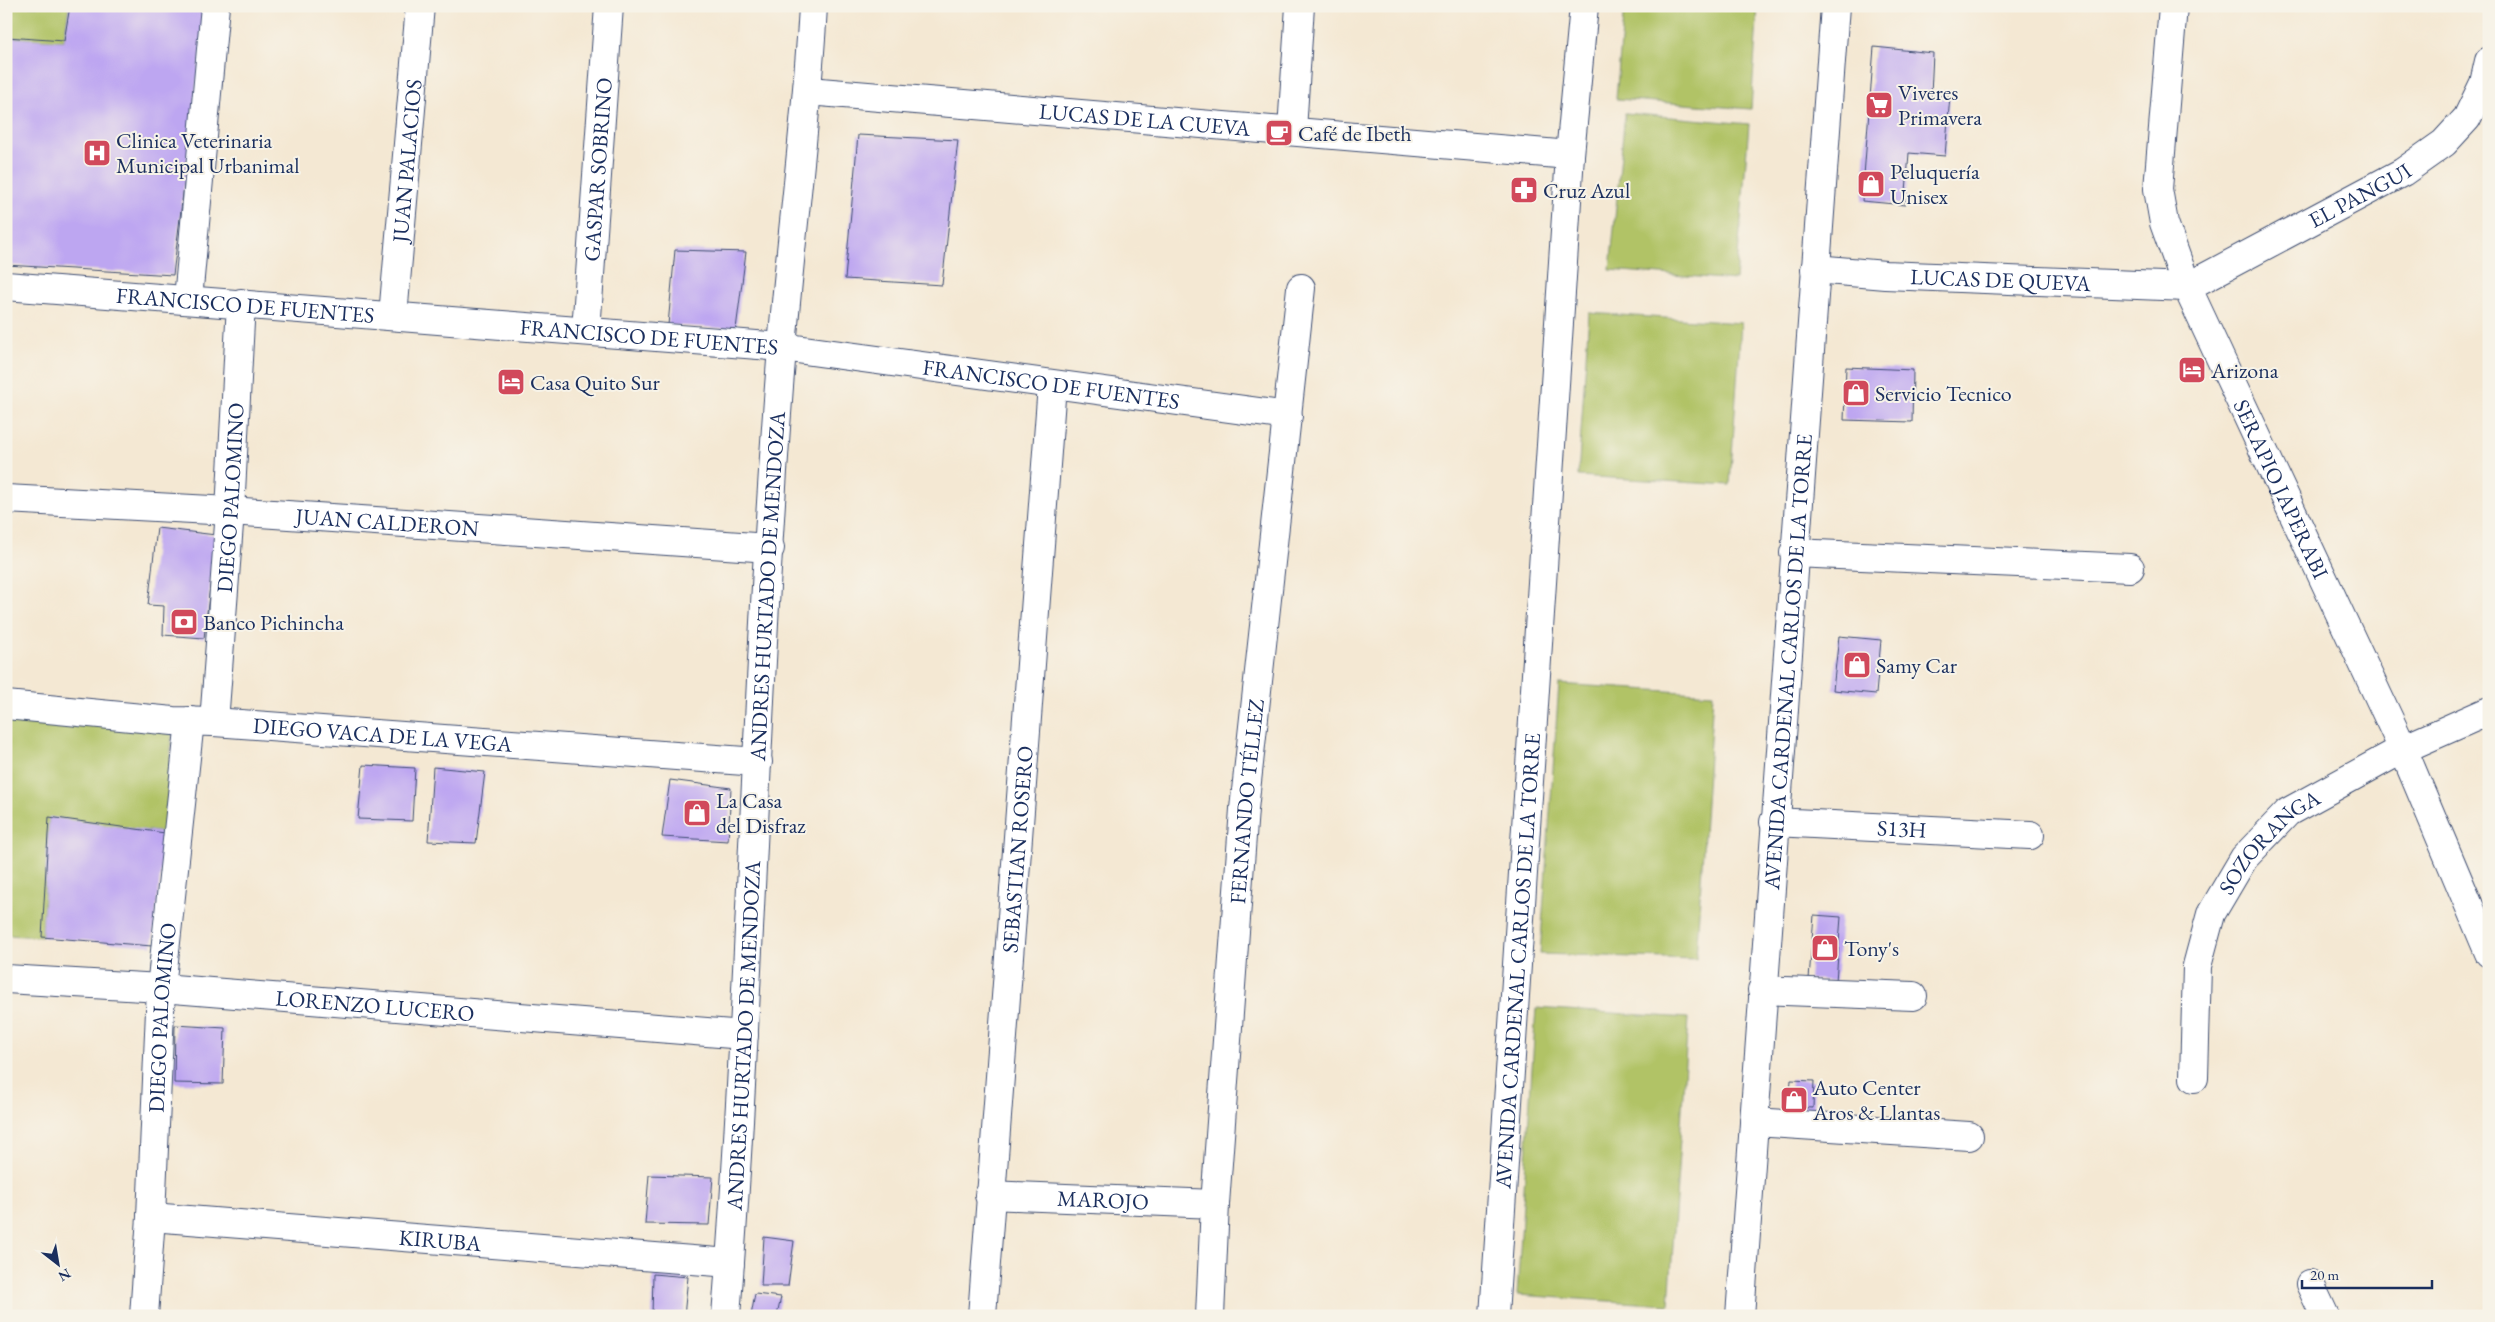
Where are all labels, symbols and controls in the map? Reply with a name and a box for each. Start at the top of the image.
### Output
street label: GASPAR SOBRINO [577,76,619,262]
street label: JUAN PALACIOS [385,78,429,245]
place label: Viveres Primavera [1898,78,1982,132]
supermarket icon: Viveres Primavera [1864,90,1894,120]
street label: LUCAS DE LA CUEVA [1038,96,1252,143]
cafe icon: Café de Ibeth [1264,118,1294,148]
place label: Café de Ibeth [1298,119,1412,148]
place label: Clinica Veterinaria Municipal Urbanimal [116,126,300,180]
hospital icon: Clinica Veterinaria Municipal Urbanimal [82,138,112,168]
street label: EL PANGUI [2303,156,2418,235]
place label: Peluquería Unisex [1890,157,1980,211]
shop icon: Peluquería Unisex [1856,169,1886,199]
pharmacy icon: Cruz Azul [1509,175,1539,205]
place label: Cruz Azul [1543,176,1630,205]
street label: LUCAS DE QUEVA [1910,262,2092,298]
street label: FRANCISCO DE FUENTES [115,281,375,330]
street label: FRANCISCO DE FUENTES [519,312,779,362]
street label: FRANCISCO DE FUENTES [921,352,1181,416]
hotel icon: Arizona [2177,355,2207,385]
place label: Arizona [2210,356,2279,385]
hotel icon: Casa Quito Sur [496,367,526,397]
place label: Casa Quito Sur [530,368,660,397]
shop icon: Servicio Tecnico [1841,378,1871,408]
place label: Servicio Tecnico [1875,379,2012,408]
street label: SERAPIO JAPERABI [2227,395,2336,584]
street label: DIEGO PALOMINO [210,402,251,594]
street label: ANDRES HURTADO DE MENDOZA [743,409,792,763]
street label: AVENIDA CARDENAL CARLOS DE LA TORRE [1757,433,1819,892]
street label: JUAN CALDERON [293,501,480,543]
bank icon: Banco Pichincha [169,607,199,637]
place label: Banco Pichincha [203,608,344,637]
shop icon: Samy Car [1842,650,1872,680]
place label: Samy Car [1876,651,1958,680]
street label: FERNANDO TÉLLEZ [1223,697,1271,905]
street label: DIEGO VACA DE LA VEGA [252,711,514,759]
street label: AVENIDA CARDENAL CARLOS DE LA TORRE [1488,732,1547,1191]
street label: SEBASTIAN ROSERO [995,745,1040,954]
street label: SOZORANGA [2212,783,2326,900]
place label: La Casa del Disfraz [716,786,806,840]
shop icon: La Casa del Disfraz [682,798,712,828]
street label: S13H [1877,813,1927,845]
street label: ANDRES HURTADO DE MENDOZA [719,859,767,1212]
street label: DIEGO PALOMINO [142,921,183,1113]
shop icon: Tony's [1810,933,1840,963]
place label: Tony's [1844,934,1899,963]
street label: LORENZO LUCERO [274,983,476,1028]
place label: Auto Center Aros & Llantas [1812,1073,1940,1127]
shop icon: Auto Center Aros & Llantas [1779,1085,1809,1115]
street label: MAROJO [1056,1184,1149,1216]
street label: KIRUBA [398,1223,483,1258]
north arrow [32,1240,82,1290]
scale bar [2302,1257,2432,1289]
text: N [55,1265,74,1286]
text: 20 m [2310,1265,2339,1284]

